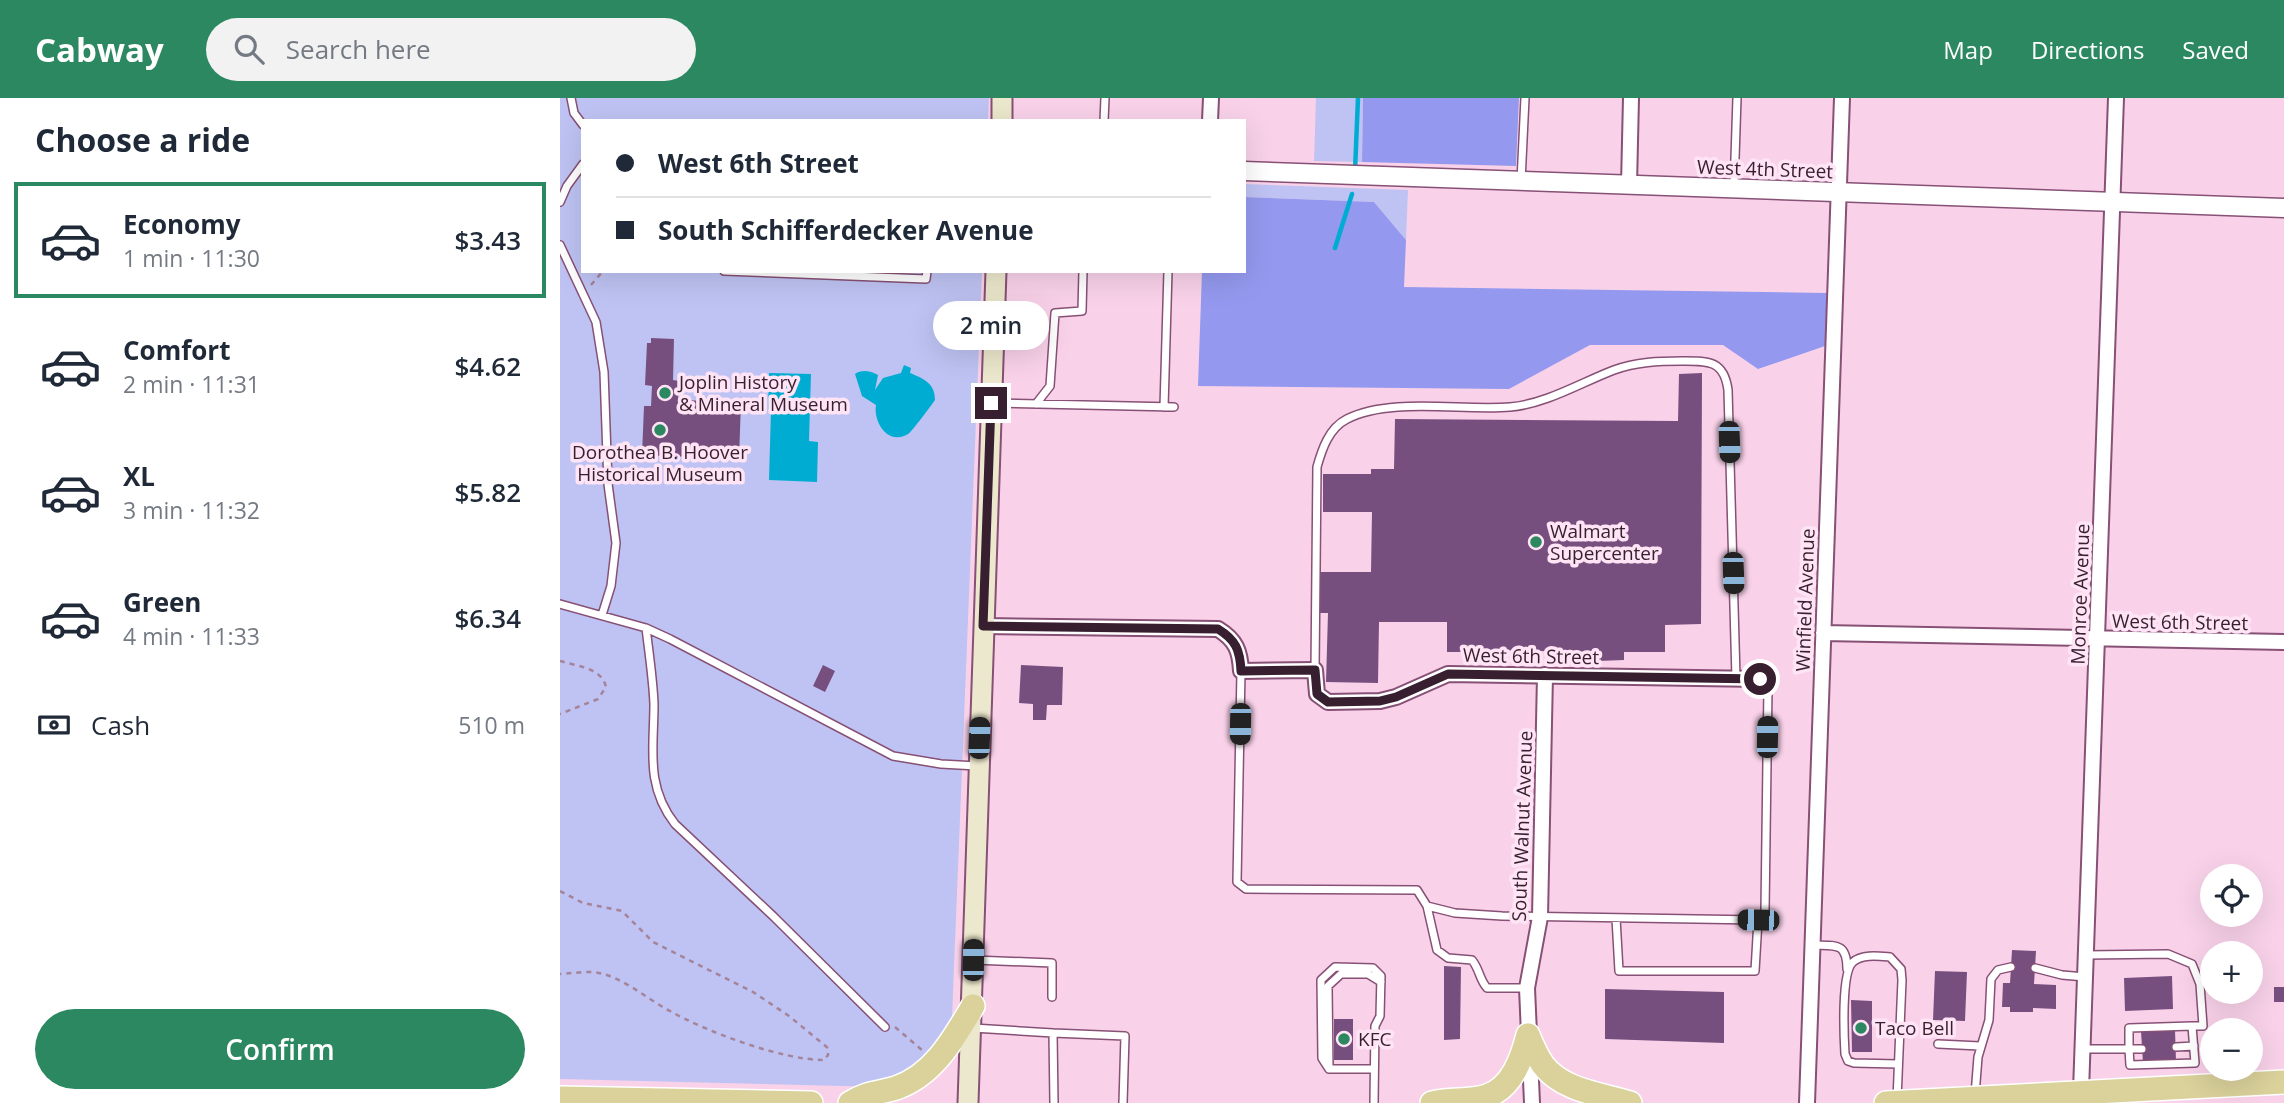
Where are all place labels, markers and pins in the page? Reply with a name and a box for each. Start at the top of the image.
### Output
place label: Joplin History & Mineral Museum [677,369,848,417]
marker: Joplin History & Mineral Museum [657,385,673,401]
marker: Dorothea B. Hoover Historical Museum [652,422,668,438]
place label: Dorothea B. Hoover Historical Museum [572,439,748,487]
place label: Walmart Supercenter [1550,518,1659,566]
marker: Walmart Supercenter [1528,534,1544,550]
place label: Taco Bell [1875,1015,1954,1041]
marker: Taco Bell [1853,1020,1869,1036]
place label: KFC [1358,1026,1391,1052]
marker: KFC [1336,1031,1352,1047]

